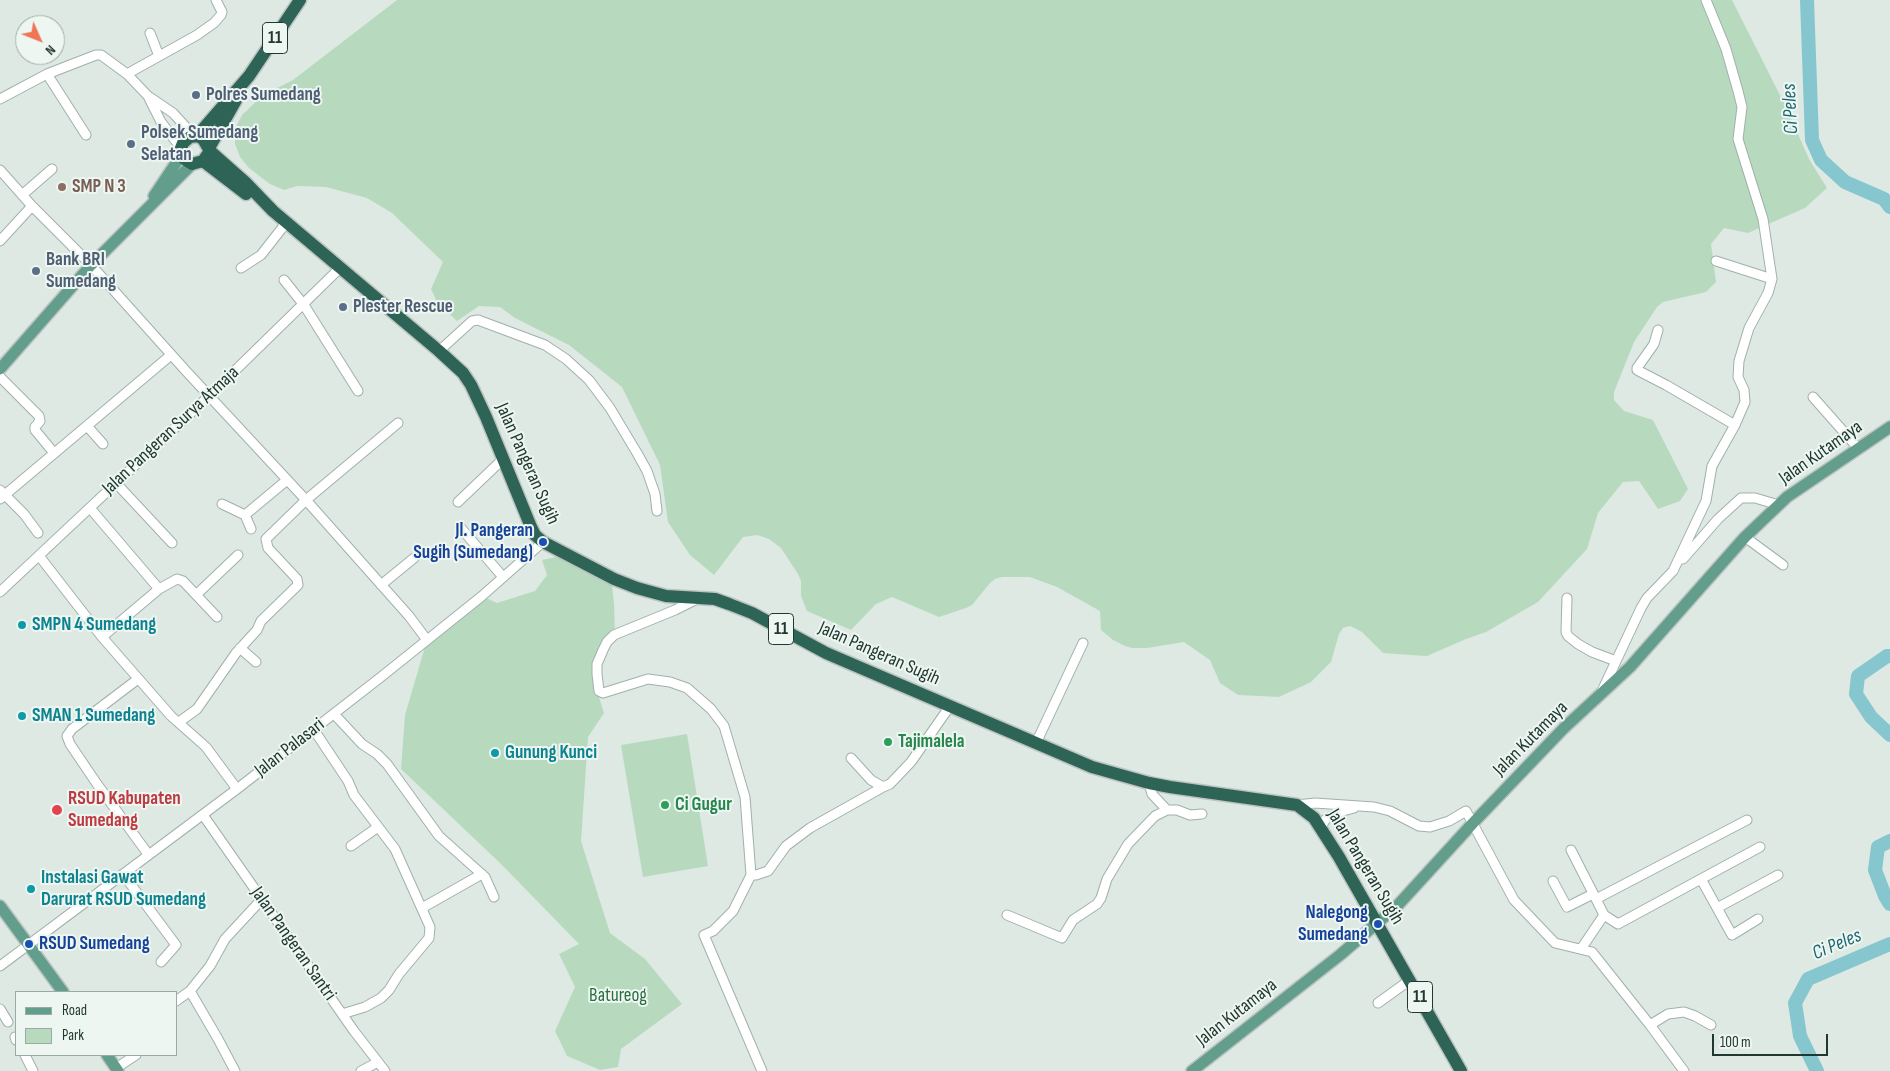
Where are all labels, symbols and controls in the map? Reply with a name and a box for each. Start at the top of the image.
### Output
north arrow [15,15,65,65]
road number: 11 [262,22,288,54]
text: N [42,41,59,59]
water label: Ci Peles [1778,83,1804,135]
place label: Polres Sumedang [206,84,321,106]
marker: Polres Sumedang [190,89,202,101]
place label: Polsek Sumedang Selatan [141,122,258,166]
marker: Polsek Sumedang Selatan [125,138,137,150]
place label: SMP N 3 [72,176,126,198]
marker: SMP N 3 [56,181,68,193]
place label: Bank BRI Sumedang [46,249,116,293]
marker: Bank BRI Sumedang [30,265,42,277]
place label: Plester Rescue [353,296,453,318]
marker: Plester Rescue [337,301,349,313]
street label: Jalan Pangeran Surya Atmaja [98,362,244,500]
street label: Jalan Pangeran Sugih [490,400,564,528]
street label: Jalan Kutamaya [1775,416,1867,490]
place label: Jl. Pangeran Sugih (Sumedang) [413,520,533,564]
marker: Jl. Pangeran Sugih (Sumedang) [537,536,549,548]
place label: SMPN 4 Sumedang [32,614,156,636]
road number: 11 [768,614,794,644]
street label: Jalan Pangeran Sugih [815,617,943,691]
marker: SMPN 4 Sumedang [16,619,28,631]
street label: Jalan Kutamaya [1489,697,1573,781]
place label: SMAN 1 Sumedang [32,705,155,727]
marker: SMAN 1 Sumedang [16,710,28,722]
street label: Jalan Palasari [251,714,329,782]
place label: Tajimalela [898,731,965,753]
marker: Tajimalela [882,736,894,748]
place label: Gunung Kunci [505,742,597,764]
marker: Gunung Kunci [489,747,501,759]
place label: RSUD Kabupaten Sumedang [68,788,181,832]
place label: Ci Gugur [675,794,732,816]
marker: Ci Gugur [659,799,671,811]
marker: RSUD Kabupaten Sumedang [50,803,64,817]
street label: Jalan Pangeran Sugih [1322,805,1408,929]
place label: Instalasi Gawat Darurat RSUD Sumedang [41,867,206,911]
marker: Instalasi Gawat Darurat RSUD Sumedang [25,883,37,895]
street label: Jalan Pangeran Santri [245,883,341,1005]
place label: Nalegong Sumedang [1298,902,1368,946]
marker: Nalegong Sumedang [1372,918,1384,930]
water label: Ci Peles [1809,924,1865,966]
place label: RSUD Sumedang [39,933,150,955]
marker: RSUD Sumedang [23,938,35,950]
street label: Jalan Kutamaya [1192,974,1282,1052]
road number: 11 [1408,982,1432,1012]
park label: Batureog [589,985,647,1007]
legend [15,991,178,1056]
text: Road [62,1001,87,1020]
scale bar [1715,1024,1831,1056]
text: Park [62,1026,84,1045]
text: 100 m [1720,1033,1751,1052]

